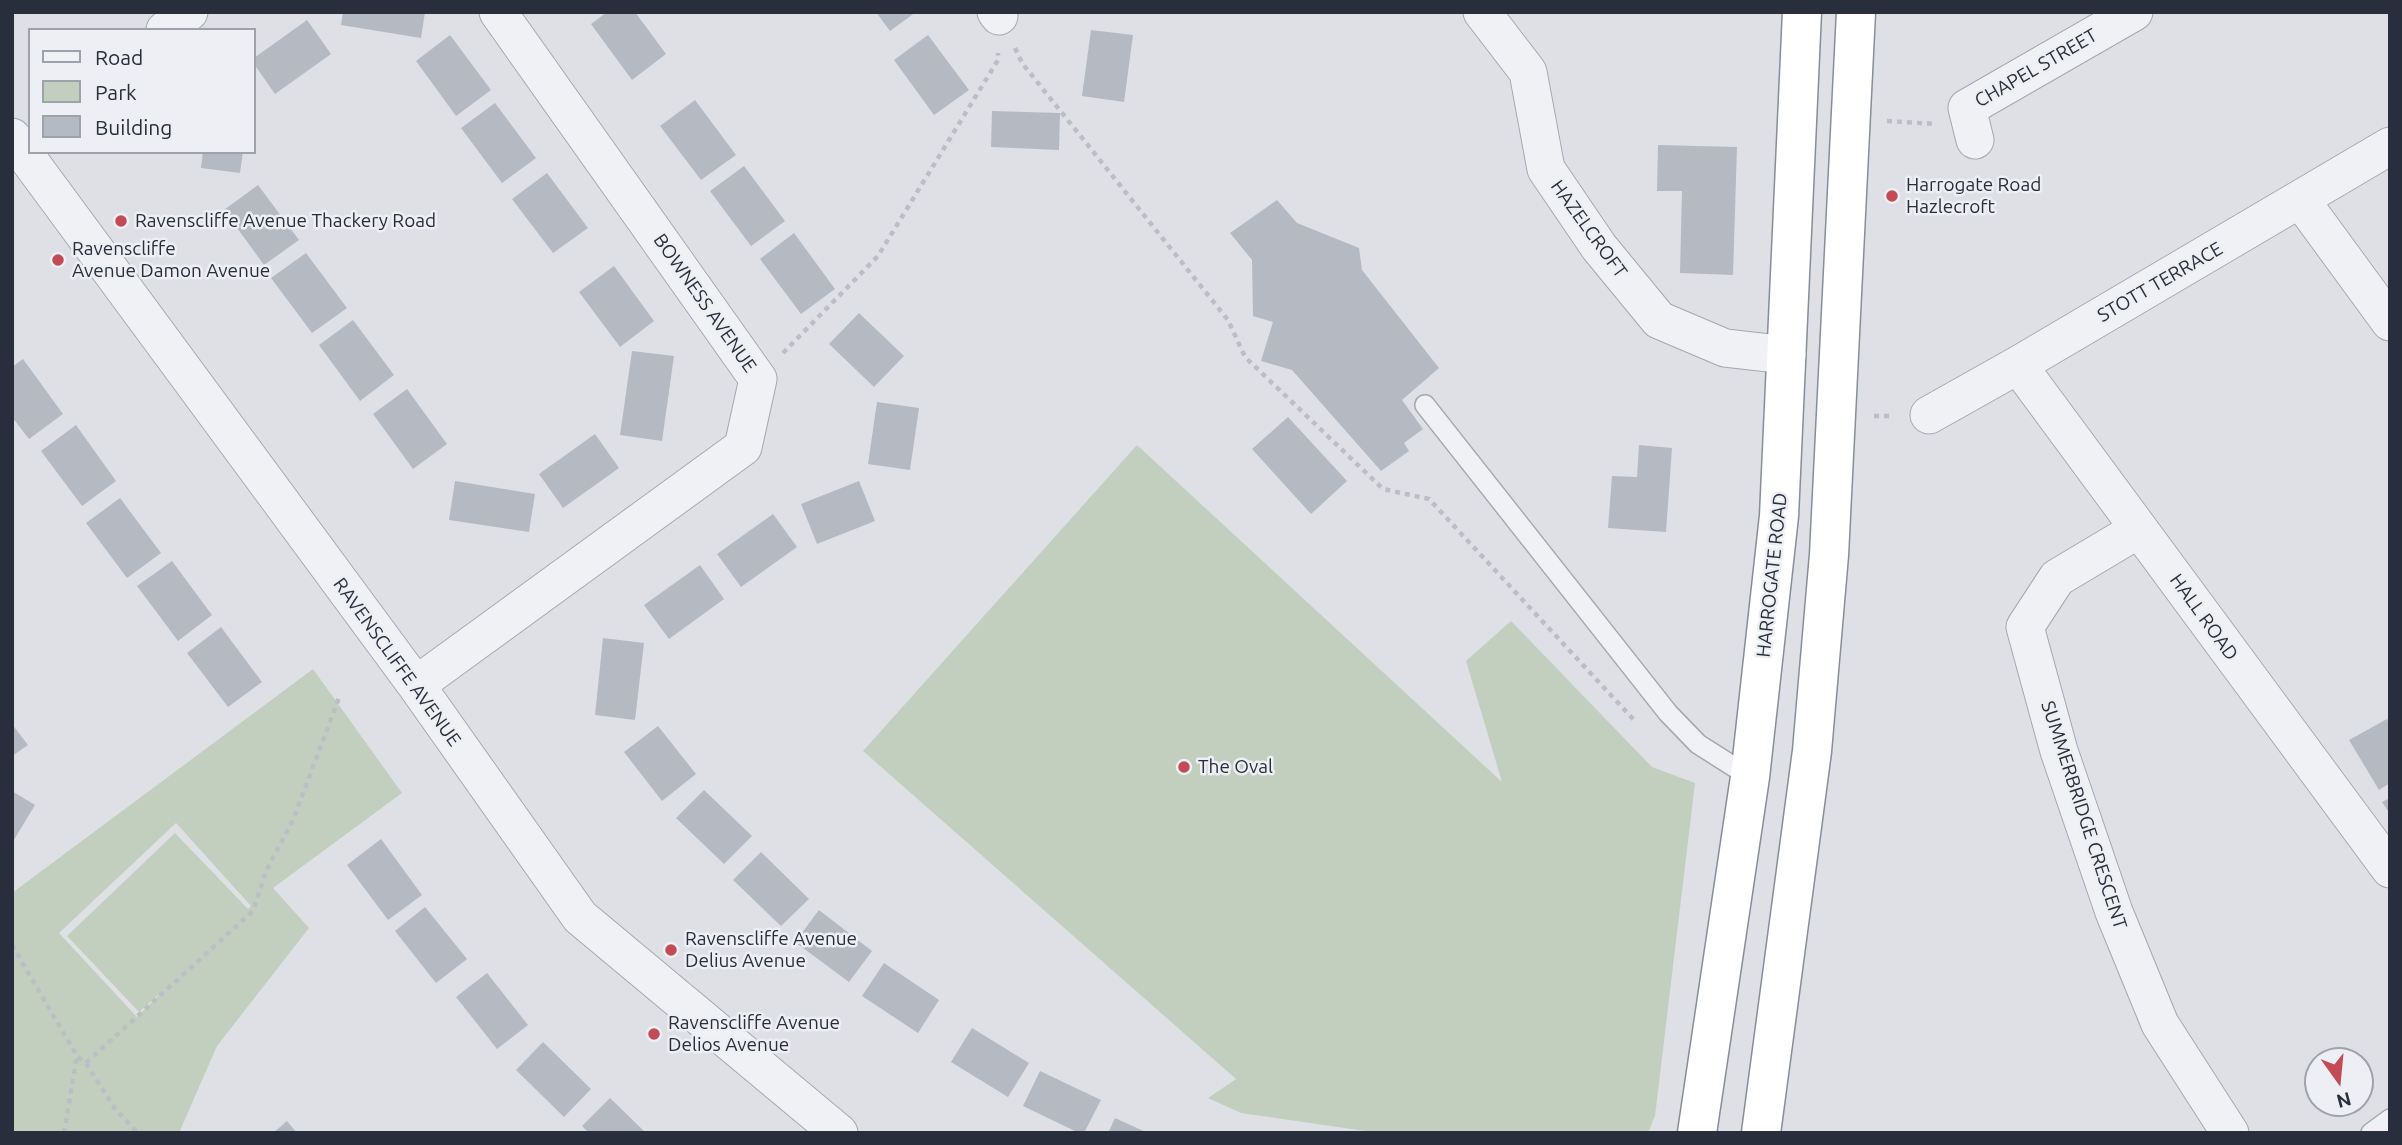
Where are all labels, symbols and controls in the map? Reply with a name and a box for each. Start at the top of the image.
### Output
street label: CHAPEL STREET [1971,24,2101,112]
legend [28,28,256,154]
text: Road [95,45,143,69]
text: Park [95,80,137,104]
text: Building [95,115,172,139]
place label: Harrogate Road Hazlecroft [1906,174,2041,218]
street label: HAZELCROFT [1546,176,1632,282]
marker: Harrogate Road Hazlecroft [1884,188,1900,204]
place label: Ravenscliffe Avenue Thackery Road [135,210,436,232]
marker: Ravenscliffe Avenue Thackery Road [113,213,129,229]
street label: BOWNESS AVENUE [649,229,761,377]
street label: STOTT TERRACE [2093,237,2227,327]
place label: Ravenscliffe Avenue Damon Avenue [72,238,270,282]
marker: Ravenscliffe Avenue Damon Avenue [50,252,66,268]
street label: HARROGATE ROAD [1752,491,1792,659]
street label: HALL ROAD [2165,569,2243,665]
street label: RAVENSCLIFFE AVENUE [328,573,466,751]
street label: SUMMERBRIDGE CRESCENT [2036,698,2132,932]
place label: The Oval [1198,756,1273,778]
marker: The Oval [1176,759,1192,775]
place label: Ravenscliffe Avenue Delius Avenue [685,928,857,972]
marker: Ravenscliffe Avenue Delius Avenue [663,942,679,958]
place label: Ravenscliffe Avenue Delios Avenue [668,1012,840,1056]
marker: Ravenscliffe Avenue Delios Avenue [646,1026,662,1042]
north arrow [2304,1047,2374,1117]
text: N [2334,1088,2354,1113]

